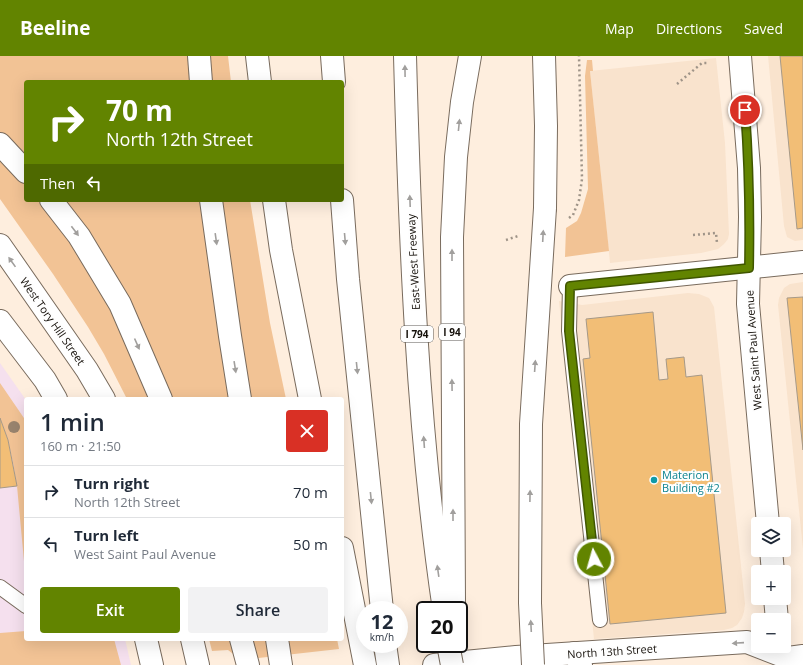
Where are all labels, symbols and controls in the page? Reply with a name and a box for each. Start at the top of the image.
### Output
text: Beeline [20,15,91,41]
text: Map [605,19,634,38]
text: Directions [656,19,722,38]
text: Saved [744,19,783,38]
one-way arrow [402,65,409,77]
text: 70 m [106,91,173,129]
pin [728,93,762,127]
icon: right [40,96,92,148]
icon: arrive [734,99,756,121]
one-way arrow [456,119,463,131]
text: North 12th Street [106,127,253,151]
icon: left [83,172,105,194]
text: Then [40,173,75,193]
one-way arrow [407,194,413,207]
street label: East-West Freeway [403,213,423,310]
one-way arrow [71,225,79,236]
one-way arrow [540,229,546,242]
one-way arrow [213,233,220,245]
one-way arrow [342,233,348,245]
one-way arrow [449,248,455,261]
one-way arrow [8,257,16,267]
street label: West Tory Hill Street [17,274,89,368]
street label: West Saint Paul Avenue [741,290,765,410]
road number: I 94 [439,324,465,340]
road number: I 794 [401,326,433,342]
one-way arrow [135,339,141,351]
one-way arrow [532,360,539,372]
one-way arrow [232,361,238,373]
one-way arrow [354,362,361,374]
one-way arrow [449,378,455,391]
text: 1 min [40,405,105,438]
button: close [286,410,328,452]
one-way arrow [420,436,427,448]
text: 160 m · 21:50 [40,437,121,455]
place label: Materion Building #2 [662,467,720,495]
text: Turn right [74,473,149,493]
marker: Materion Building #2 [649,475,659,485]
icon: right [40,481,62,503]
text: 70 m [293,482,328,502]
one-way arrow [527,489,533,502]
one-way arrow [367,492,374,504]
text: North 12th Street [74,493,180,511]
one-way arrow [450,508,456,521]
map controls [751,517,791,653]
button: layers [751,517,791,557]
text: Turn left [74,525,139,545]
icon: left [40,533,62,555]
text: 50 m [293,534,328,554]
position arrow [573,538,615,580]
text: West Saint Paul Avenue [74,545,216,563]
one-way arrow [435,565,441,577]
button: + [751,565,791,605]
button: Exit [40,587,180,633]
button: Share [188,587,328,633]
speed limit sign: 20 [416,601,468,653]
text: 12 [371,608,393,635]
button: − [751,613,791,653]
one-way arrow [528,619,534,632]
text: km/h [370,630,394,644]
one-way arrow [732,639,744,646]
street label: North 13th Street [567,640,657,662]

